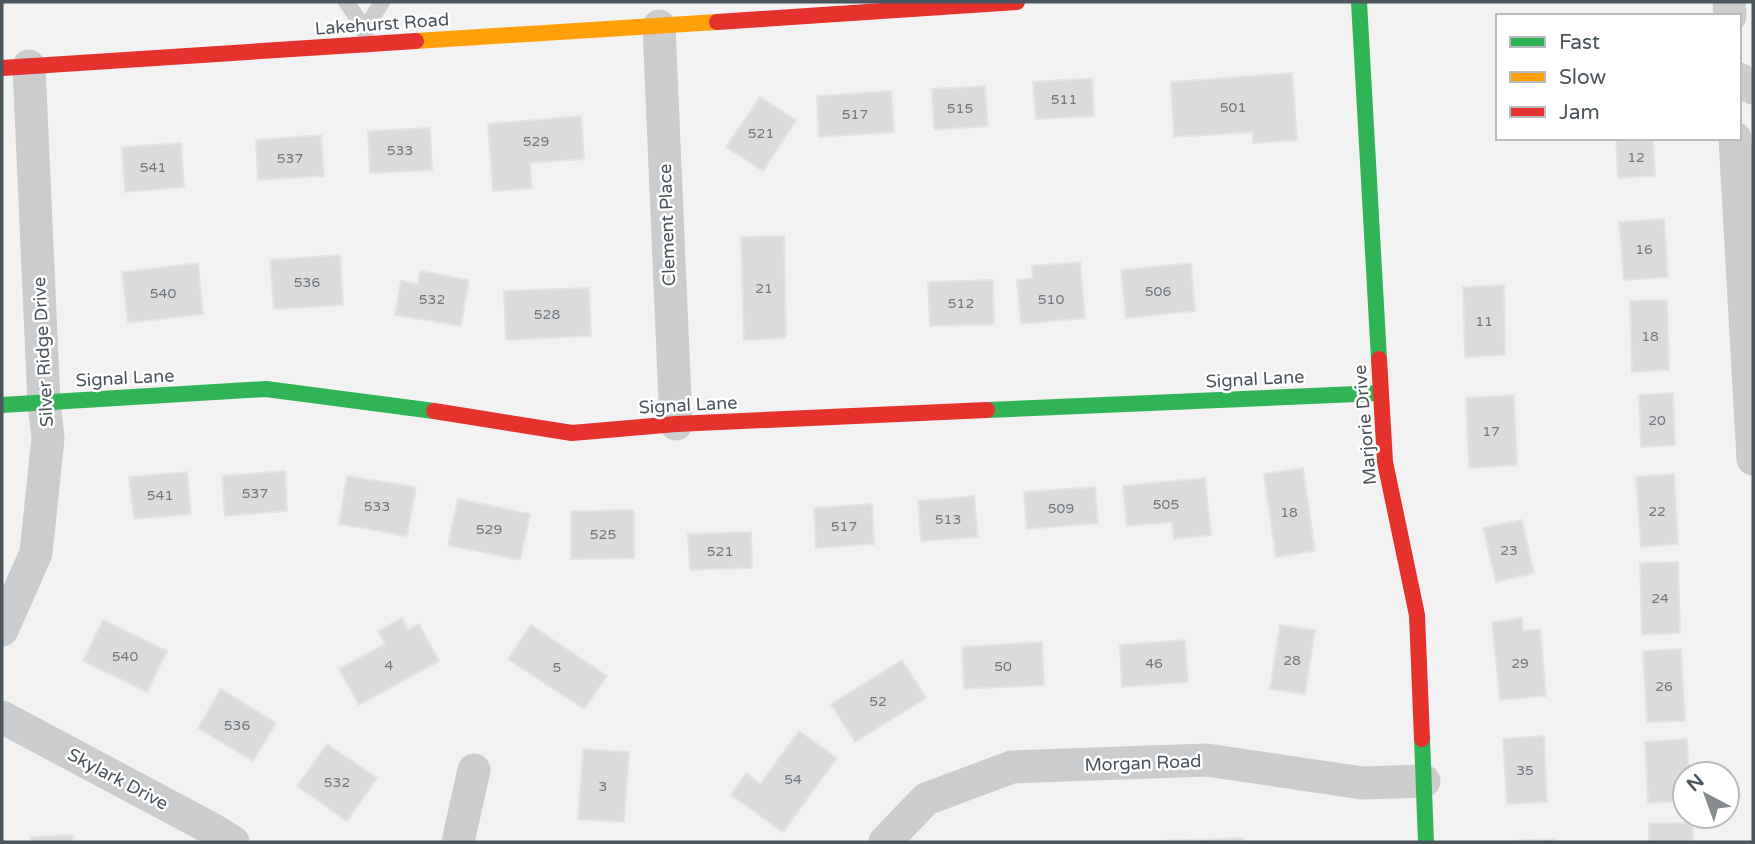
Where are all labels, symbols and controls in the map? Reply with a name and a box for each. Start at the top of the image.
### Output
street label: Lakehurst Road [314,8,450,40]
legend [1496,14,1741,140]
text: Fast [1559,30,1600,55]
text: Slow [1559,65,1607,90]
house number: 511 [1051,91,1077,108]
house number: 501 [1220,99,1246,116]
house number: 515 [947,100,973,117]
text: Jam [1559,100,1600,125]
house number: 517 [842,106,868,123]
house number: 521 [748,125,774,142]
house number: 529 [523,133,549,150]
house number: 533 [387,142,413,159]
house number: 12 [1627,149,1645,166]
house number: 537 [277,150,303,167]
house number: 541 [140,159,166,176]
street label: Clement Place [654,163,680,287]
house number: 16 [1635,241,1653,258]
house number: 536 [294,274,320,291]
street label: Silver Ridge Drive [28,276,58,428]
house number: 21 [755,280,773,297]
house number: 506 [1145,283,1171,300]
house number: 540 [150,285,176,302]
house number: 532 [419,291,445,308]
house number: 510 [1038,291,1064,308]
house number: 512 [948,295,974,312]
house number: 528 [534,306,560,323]
house number: 11 [1475,313,1493,330]
house number: 18 [1641,328,1659,345]
street label: Signal Lane [75,364,175,392]
street label: Marjorie Drive [1349,364,1381,486]
street label: Signal Lane [1205,365,1305,393]
street label: Signal Lane [638,391,738,419]
house number: 20 [1648,412,1666,429]
house number: 17 [1482,423,1500,440]
house number: 537 [242,485,268,502]
house number: 541 [147,487,173,504]
house number: 505 [1153,496,1179,513]
house number: 533 [364,498,390,515]
house number: 509 [1048,500,1074,517]
house number: 22 [1648,503,1666,520]
house number: 18 [1280,504,1298,521]
house number: 513 [935,511,961,528]
house number: 517 [831,518,857,535]
house number: 529 [476,521,502,538]
house number: 525 [590,526,616,543]
house number: 23 [1500,542,1518,559]
house number: 521 [707,543,733,560]
house number: 24 [1651,590,1669,607]
house number: 540 [112,648,138,665]
house number: 28 [1283,652,1301,669]
house number: 46 [1145,655,1163,672]
house number: 29 [1511,655,1529,672]
house number: 4 [385,657,394,674]
house number: 50 [994,658,1012,675]
house number: 5 [553,659,561,676]
house number: 26 [1655,678,1673,695]
house number: 52 [869,693,887,710]
house number: 536 [224,717,250,734]
street label: Skylark Drive [64,743,172,815]
street label: Morgan Road [1084,750,1202,776]
north arrow [1671,760,1741,830]
house number: 35 [1516,762,1534,779]
text: N [1683,770,1708,796]
house number: 54 [784,771,802,788]
house number: 532 [324,774,350,791]
house number: 3 [599,778,607,795]

